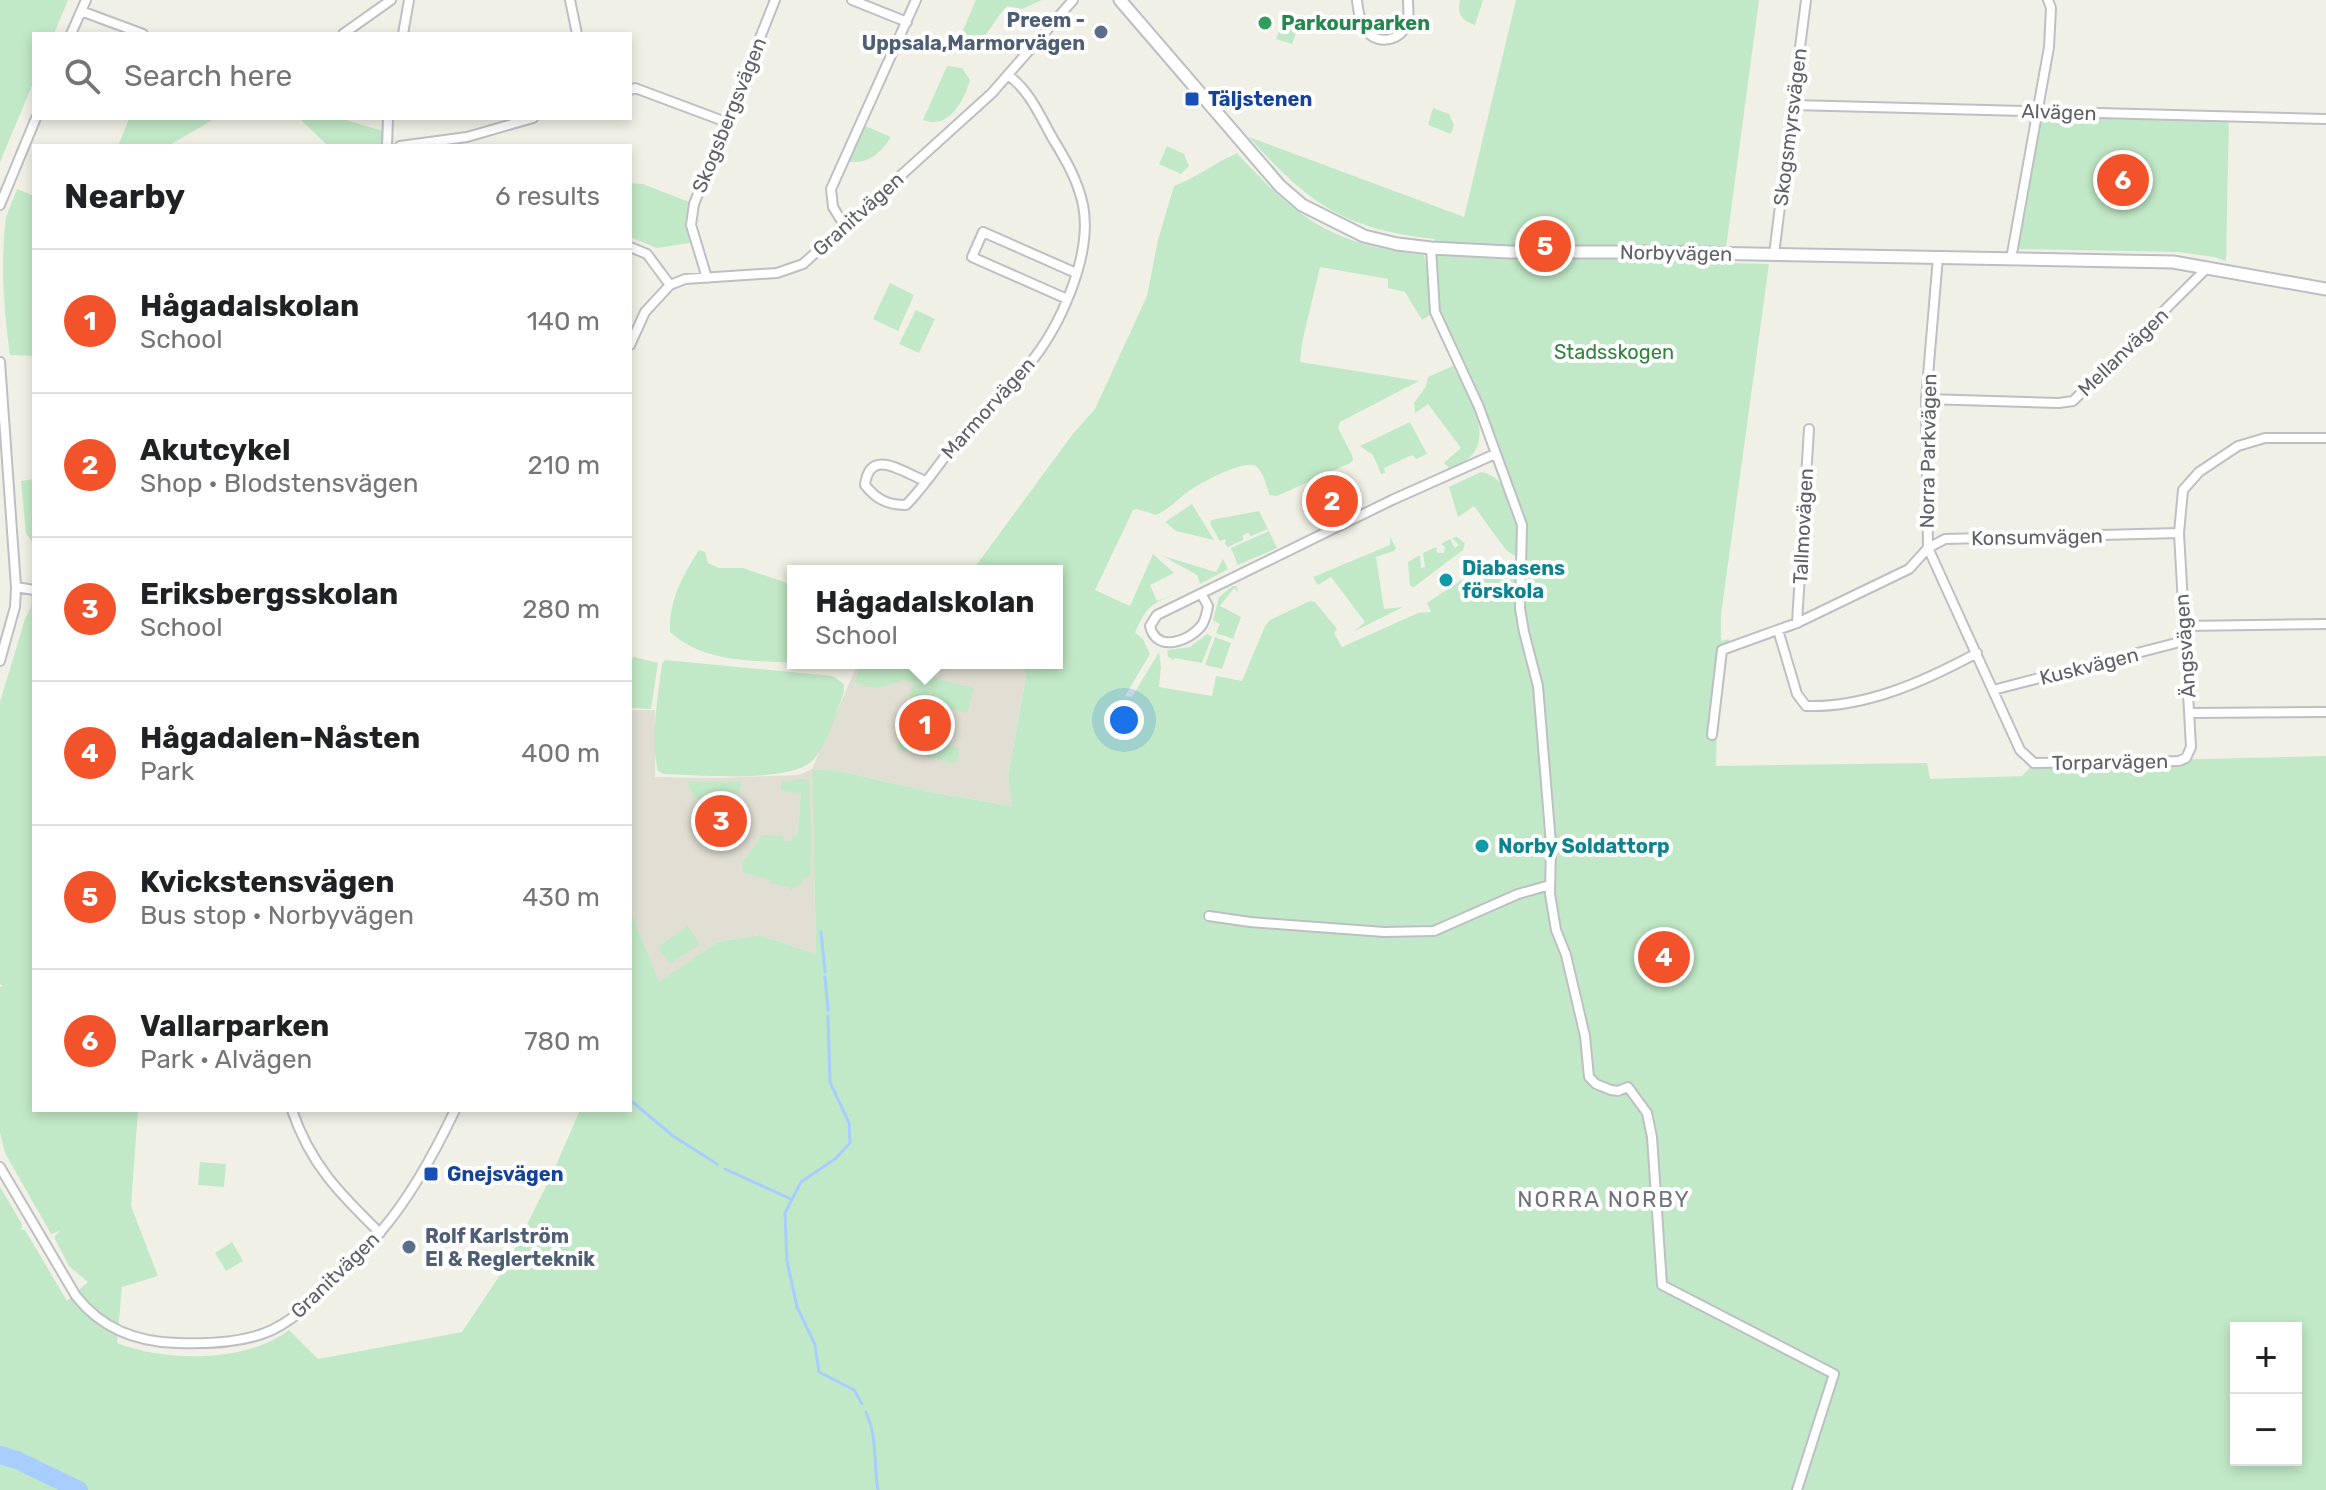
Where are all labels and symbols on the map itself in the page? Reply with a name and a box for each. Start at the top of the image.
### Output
place label: Preem - Uppsala,Marmorvägen [862,8,1085,55]
place label: Parkourparken [1281,11,1430,35]
marker: Parkourparken [1256,14,1274,32]
marker: Preem - Uppsala,Marmorvägen [1092,23,1110,41]
street label: Skogsbergsvägen [687,34,771,196]
street label: Skogsmyrsvägen [1768,47,1812,207]
place label: Täljstenen [1208,87,1312,111]
marker: Täljstenen [1183,90,1201,108]
street label: Alvägen [2021,99,2097,125]
pin: 6 [2097,150,2149,210]
street label: Granitvägen [808,167,908,261]
pin: 5 [1519,216,1571,276]
street label: Norbyvägen [1620,240,1732,266]
street label: Mellanvägen [2073,303,2173,401]
park label: Stadsskogen [1554,340,1674,364]
street label: Marmorvägen [936,352,1040,464]
street label: Norra Parkvägen [1915,373,1941,529]
street label: Tallmovägen [1788,467,1818,585]
pin: 2 [1306,471,1358,531]
street label: Konsumvägen [1971,524,2103,550]
place label: Diabasens förskola [1462,556,1565,603]
marker: Diabasens förskola [1437,571,1455,589]
street label: Ängsvägen [2169,593,2201,699]
street label: Kuskvägen [2037,642,2141,690]
pin: 1 [899,695,951,755]
your location [1104,700,1144,740]
street label: Torparvägen [2052,749,2168,775]
pin: 3 [695,791,747,851]
place label: Norby Soldattorp [1498,834,1670,858]
marker: Norby Soldattorp [1473,837,1491,855]
pin: 4 [1638,927,1690,987]
place label: Gnejsvägen [447,1162,564,1186]
marker: Gnejsvägen [422,1165,440,1183]
district label: NORRA NORBY [1517,1186,1691,1213]
place label: Rolf Karlström El & Reglerteknik [425,1224,595,1271]
street label: Granitvägen [286,1227,384,1323]
marker: Rolf Karlström El & Reglerteknik [400,1238,418,1256]

